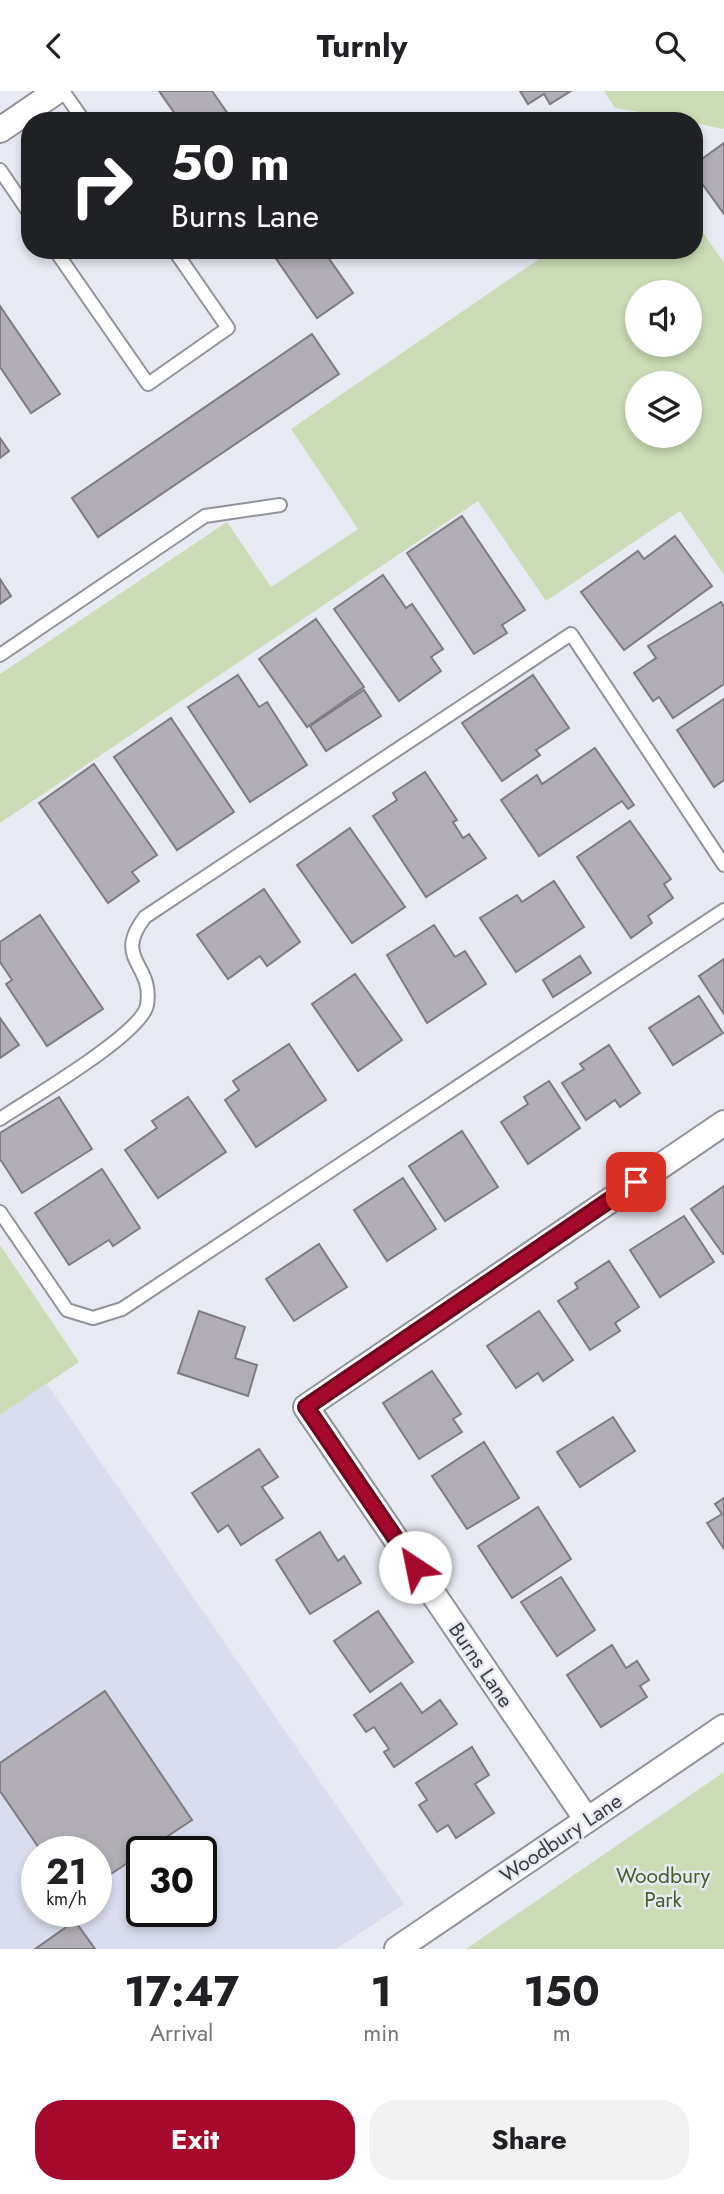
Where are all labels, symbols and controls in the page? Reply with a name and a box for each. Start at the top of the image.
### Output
text: Turnly [317,23,407,69]
icon: back [35,27,73,65]
icon: search [651,27,689,65]
text: 50 m [171,128,290,198]
icon: right [56,140,147,231]
text: Burns Lane [171,193,319,239]
map controls [625,280,702,448]
button: sound [625,280,702,357]
button: layers [625,371,702,448]
pin [606,1152,666,1212]
icon: arrive [617,1163,655,1201]
position arrow [378,1530,452,1604]
street label: Burns Lane [441,1616,521,1714]
street label: Woodbury Lane [494,1786,628,1890]
speed limit sign: 30 [126,1836,217,1927]
text: 21 [46,1847,87,1897]
park label: Woodbury Park [616,1861,711,1915]
text: km/h [46,1886,87,1912]
text: 17:47 [124,1961,239,2022]
text: 1 [371,1961,392,2022]
text: 150 [523,1961,600,2022]
text: Arrival [150,2016,213,2050]
text: min [363,2016,399,2050]
text: m [553,2016,571,2050]
button: Exit [35,2100,355,2180]
button: Share [369,2100,689,2180]

